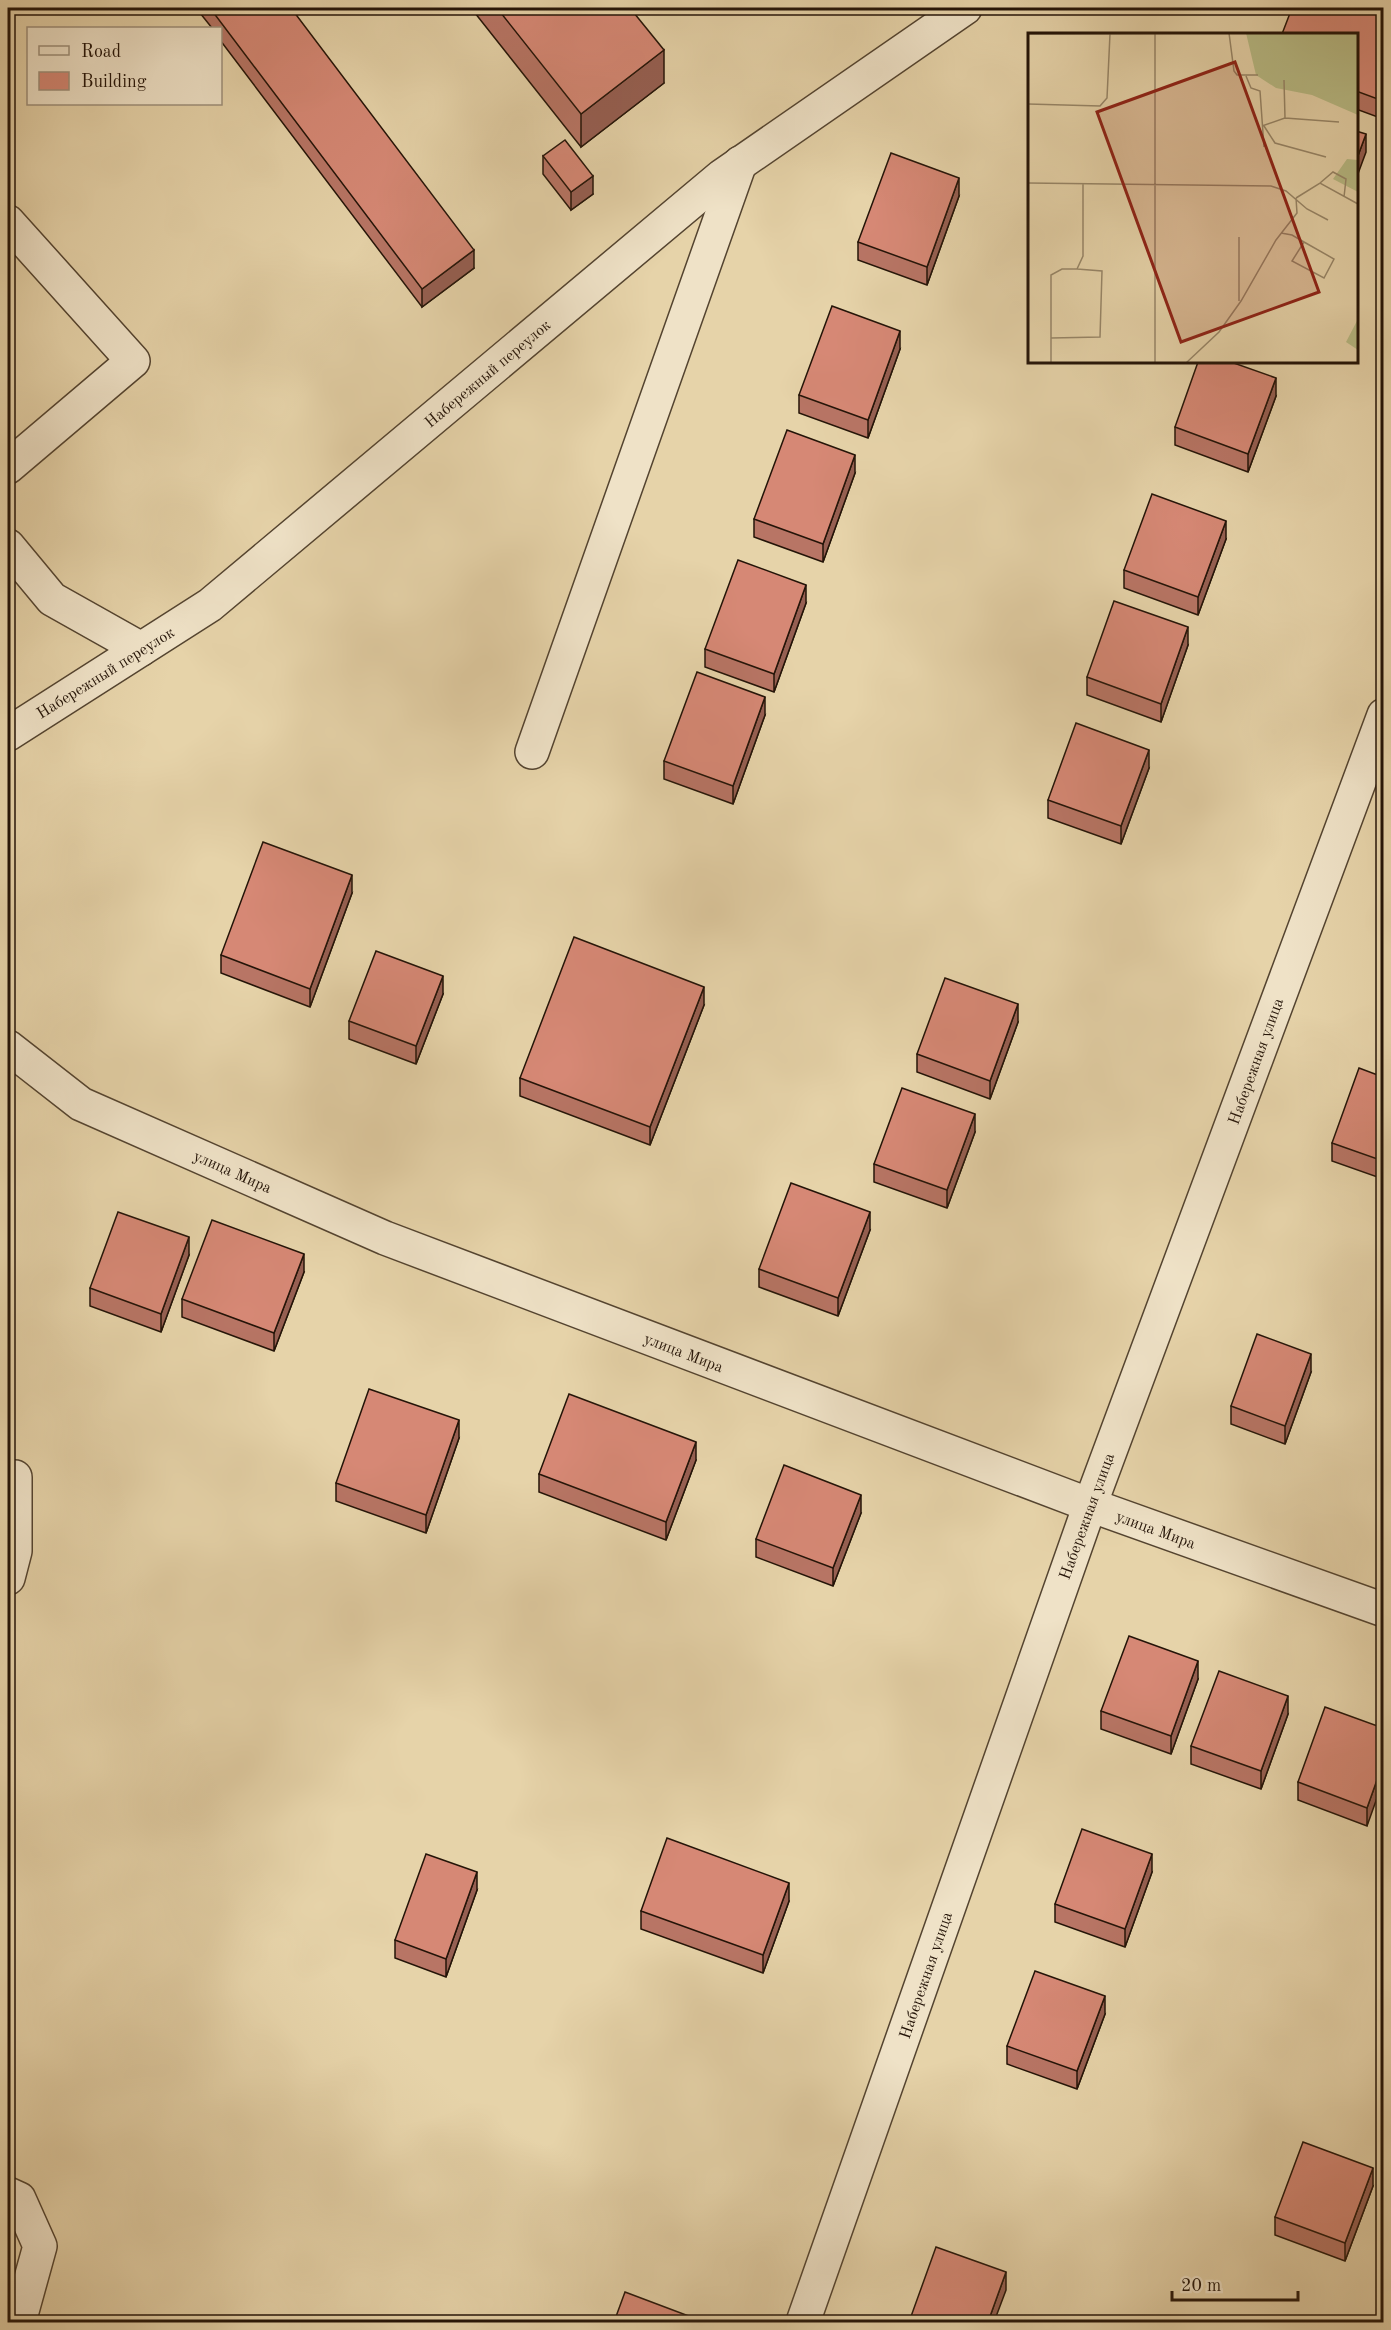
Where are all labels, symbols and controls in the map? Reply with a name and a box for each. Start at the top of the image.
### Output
legend [27,27,222,105]
inset map [1028,33,1358,363]
text: Road [81,43,121,61]
text: Building [81,73,147,91]
street label: Набережный переулок [422,317,554,432]
street label: Набережный переулок [35,625,178,723]
street label: Набережная улица [1227,996,1287,1127]
street label: улица Мира [191,1149,274,1197]
street label: улица Мира [641,1331,725,1376]
street label: Набережная улица [1058,1451,1118,1582]
street label: улица Мира [1113,1509,1197,1553]
street label: Набережная улица [898,1910,956,2041]
scale bar [1172,2264,1298,2302]
text: 20 m [1181,2277,1221,2295]

